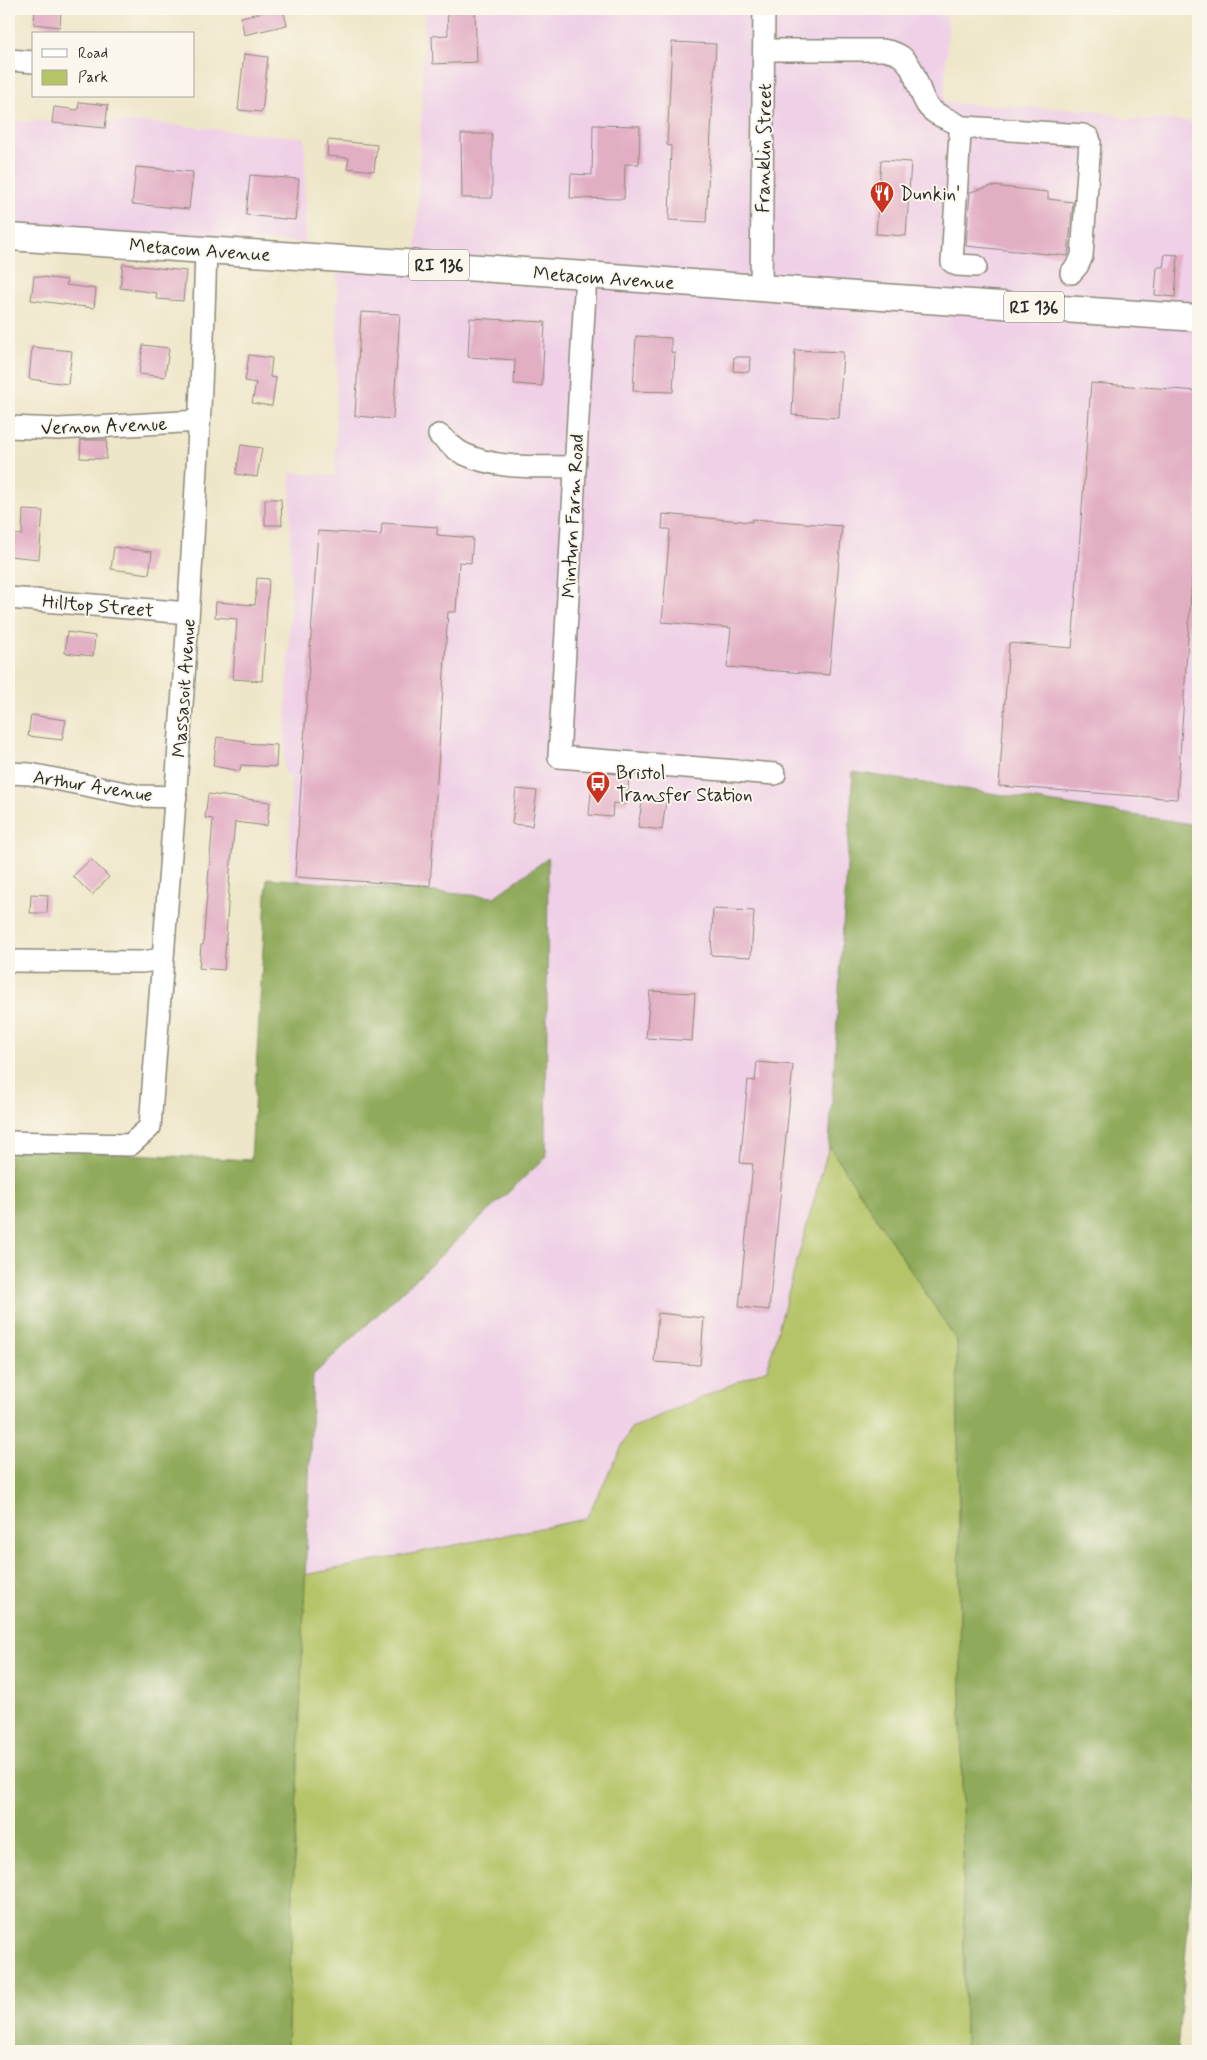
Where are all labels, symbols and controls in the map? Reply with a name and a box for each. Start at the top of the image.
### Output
legend [32,32,195,98]
text: Road [78,44,108,64]
text: Park [78,68,108,88]
street label: Franklin Street [751,83,778,213]
restaurant icon: Dunkin' [869,180,895,214]
place label: Dunkin' [900,182,960,207]
street label: Metacom Avenue [128,233,271,268]
road number: RI 136 [409,250,469,280]
street label: Metacom Avenue [532,261,675,296]
road number: RI 136 [1004,292,1064,322]
street label: Vernon Avenue [40,412,168,441]
street label: Minturn Farm Road [557,433,590,599]
street label: Hilltop Street [41,589,155,624]
street label: Massasoit Avenue [167,618,202,759]
place label: Bristol Transfer Station [616,761,753,808]
street label: Arthur Avenue [31,765,154,808]
bus stop icon: Bristol Transfer Station [585,770,611,804]

